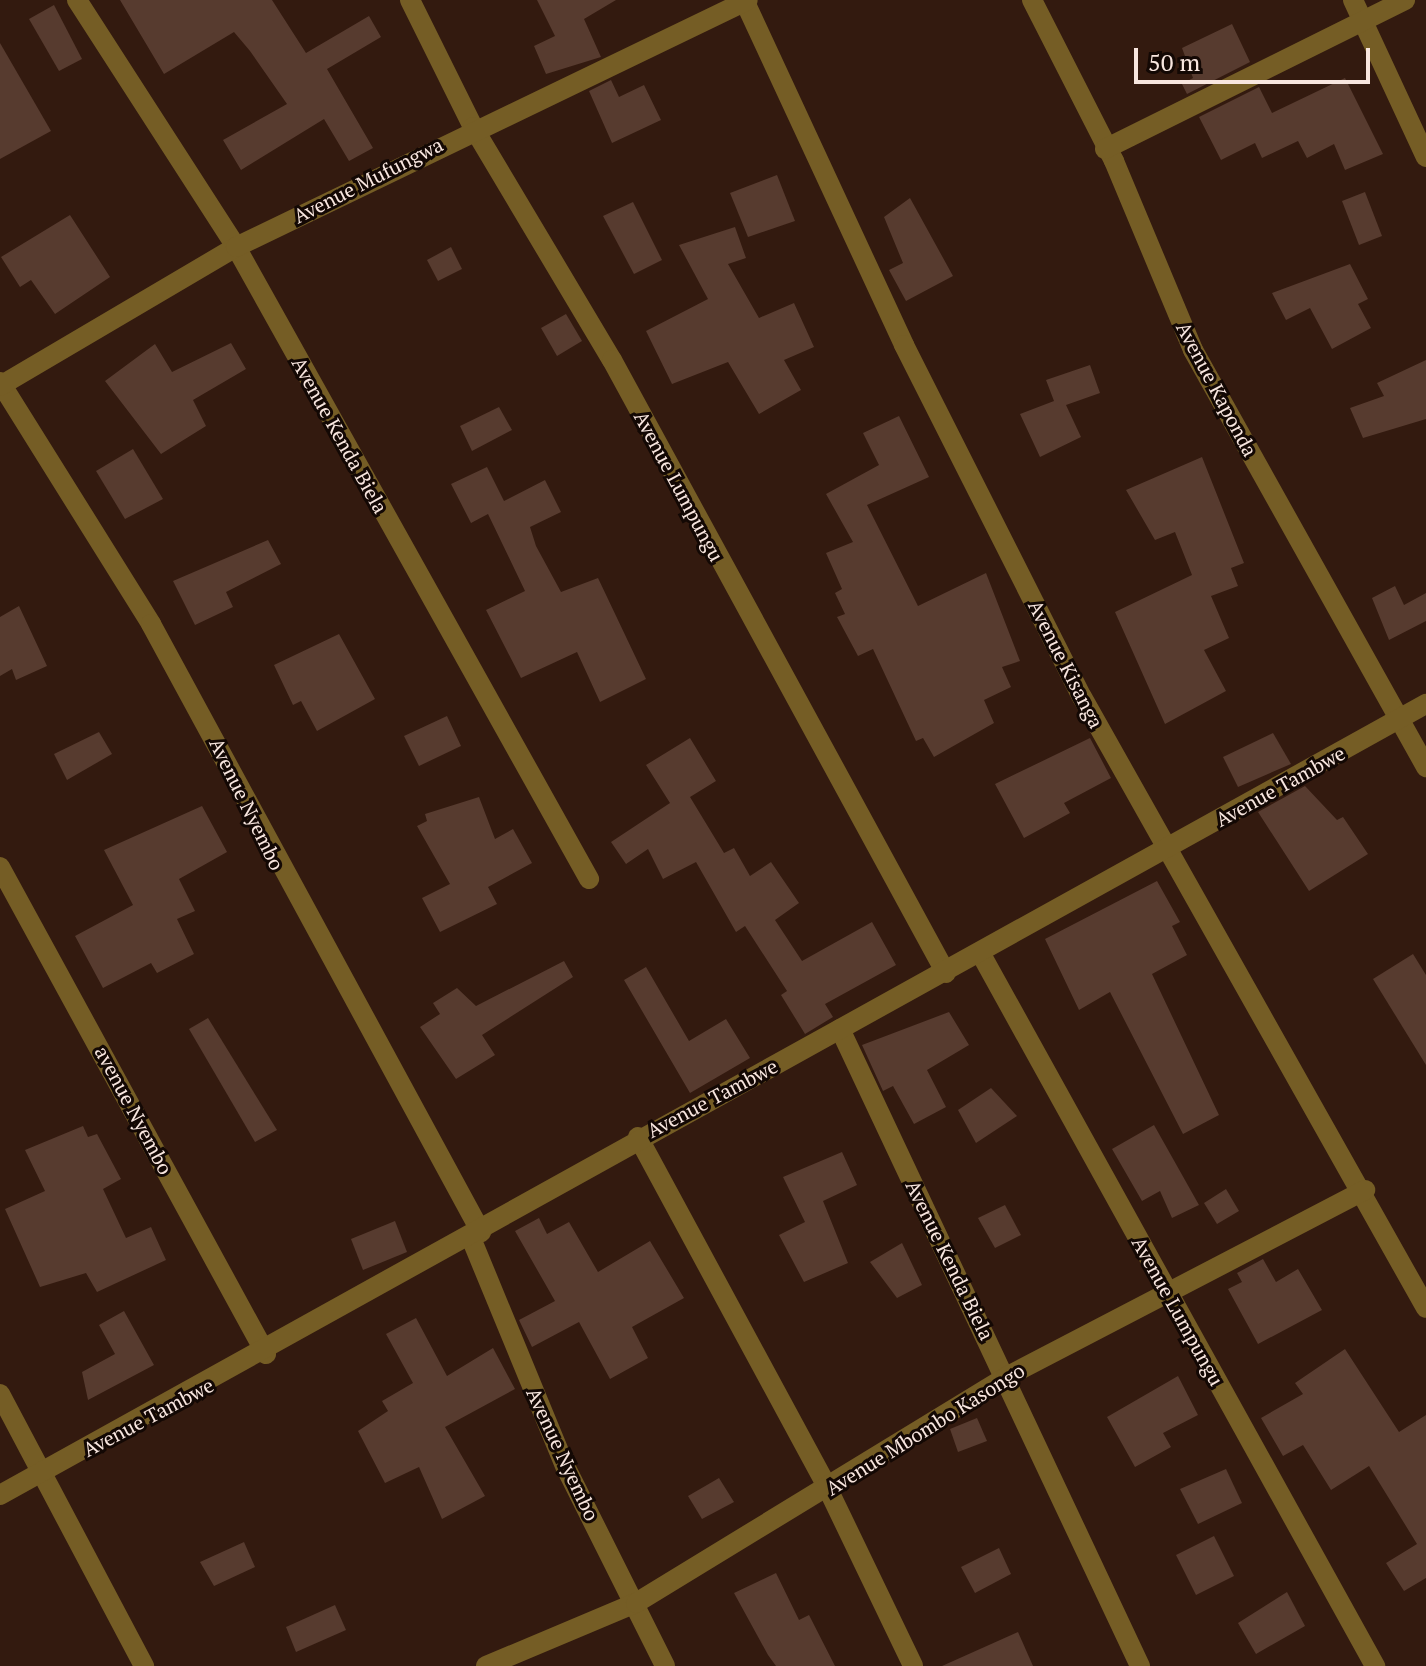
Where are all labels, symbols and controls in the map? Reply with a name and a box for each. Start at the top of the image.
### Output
scale bar [1138,32,1374,82]
text: 50 m [1148,46,1200,78]
street label: Avenue Mufungwa [289,132,447,228]
street label: Avenue Kaponda [1171,318,1263,460]
street label: Avenue Kenda Biela [287,353,393,517]
street label: Avenue Lumpungu [629,407,729,565]
street label: Avenue Kisanga [1023,596,1109,732]
street label: Avenue Nyembo [205,734,289,874]
street label: Avenue Tambwe [1211,740,1349,832]
street label: avenue Nyembo [90,1042,178,1178]
street label: Avenue Tambwe [643,1053,781,1143]
street label: Avenue Kenda Biela [901,1176,999,1344]
street label: Avenue Lumpungu [1127,1232,1229,1390]
street label: Avenue Mbombo Kasongo [821,1358,1029,1500]
street label: Avenue Tambwe [79,1372,217,1462]
street label: Avenue Nyembo [522,1384,604,1524]

